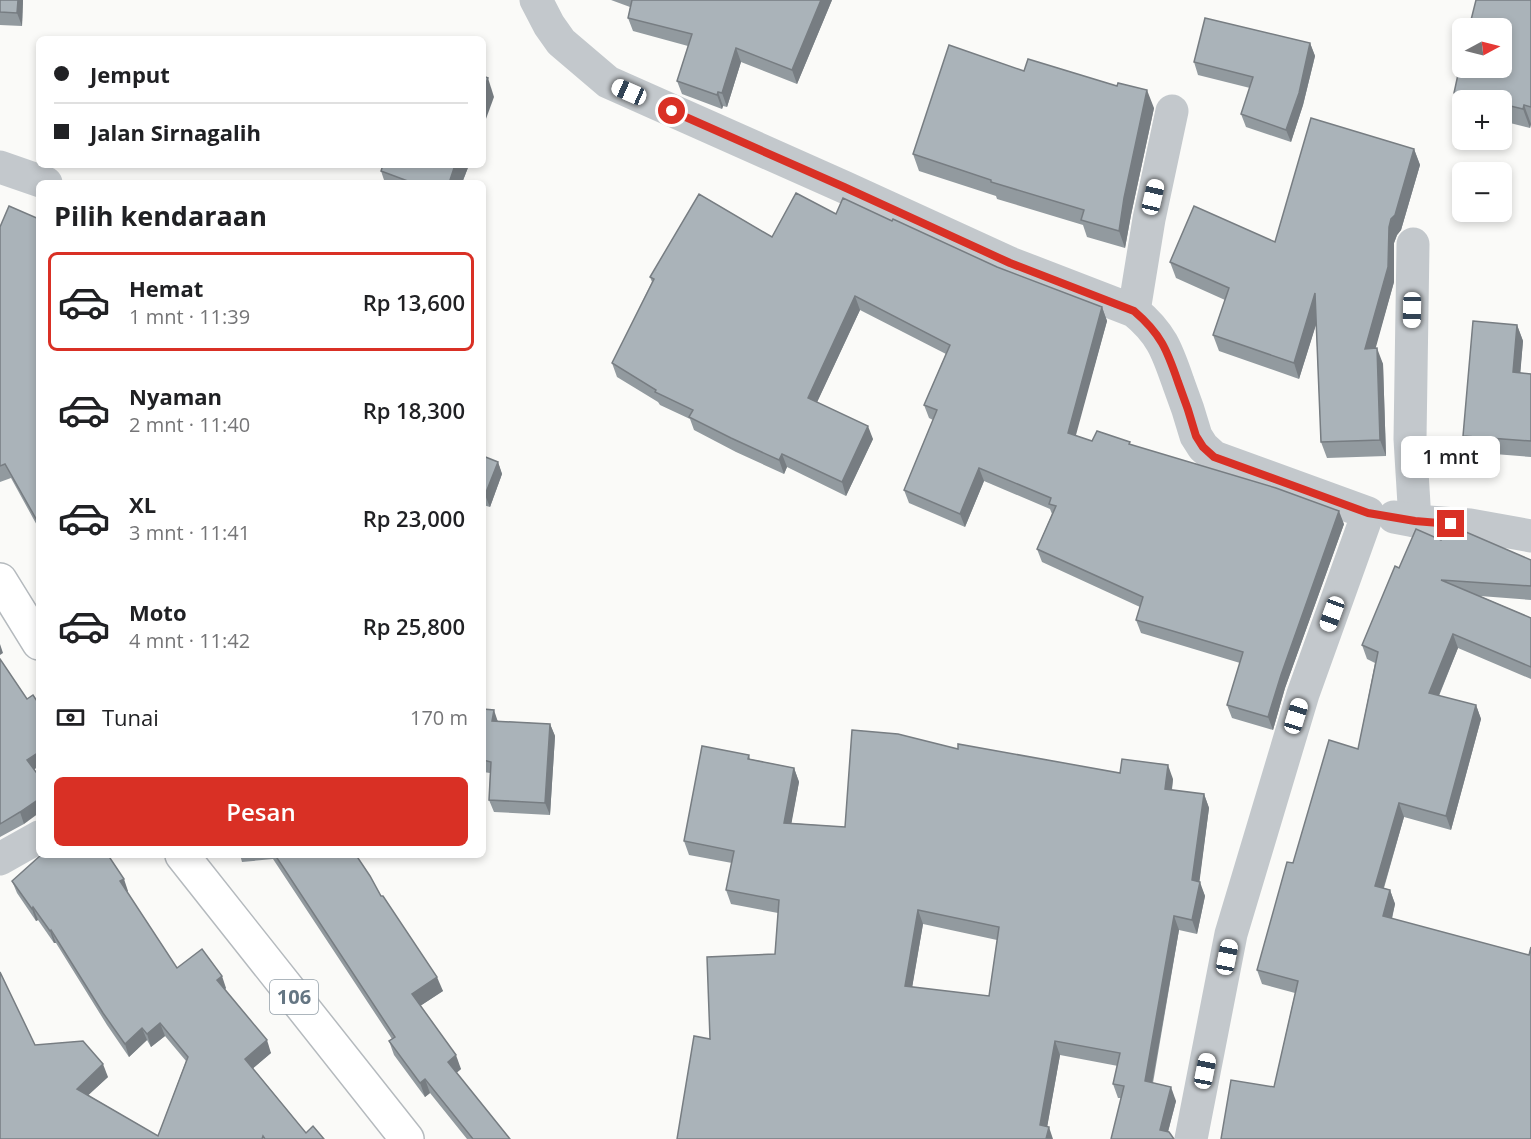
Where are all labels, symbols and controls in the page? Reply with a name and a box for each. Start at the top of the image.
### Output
north arrow [1452,18,1512,78]
map controls [1452,18,1512,222]
text: Jemput [90,59,170,89]
car [609,76,649,108]
button: + [1452,90,1512,150]
route start [658,97,685,124]
text: Jalan Sirnagalih [90,117,261,147]
button: − [1452,162,1512,222]
car [1140,177,1166,217]
text: Pilih kendaraan [54,197,267,234]
text: Hemat [129,273,203,303]
icon: car [57,275,111,329]
text: Rp 13,600 [363,287,465,317]
car [1403,292,1421,328]
text: 1 mnt · 11:39 [129,303,250,330]
text: Nyaman [129,381,222,411]
icon: car [57,383,111,437]
text: Rp 18,300 [363,395,465,425]
text: 2 mnt · 11:40 [129,411,250,438]
callout: 1 mnt [1402,437,1500,479]
text: 1 mnt [1422,443,1479,470]
text: XL [129,489,156,519]
icon: car [57,491,111,545]
text: Rp 23,000 [363,503,465,533]
route end [1437,510,1464,537]
text: 3 mnt · 11:41 [129,519,250,546]
car [1317,594,1347,634]
text: Moto [129,597,187,627]
icon: car [57,599,111,653]
text: Rp 25,800 [363,611,465,641]
text: 4 mnt · 11:42 [129,627,250,654]
car [1282,696,1310,736]
icon: cash [54,701,87,734]
text: Tunai [102,702,159,732]
text: 170 m [410,704,468,731]
button: Pesan [54,777,468,846]
car [1215,938,1239,976]
road number: 106 [270,980,318,1014]
car [1193,1052,1217,1090]

